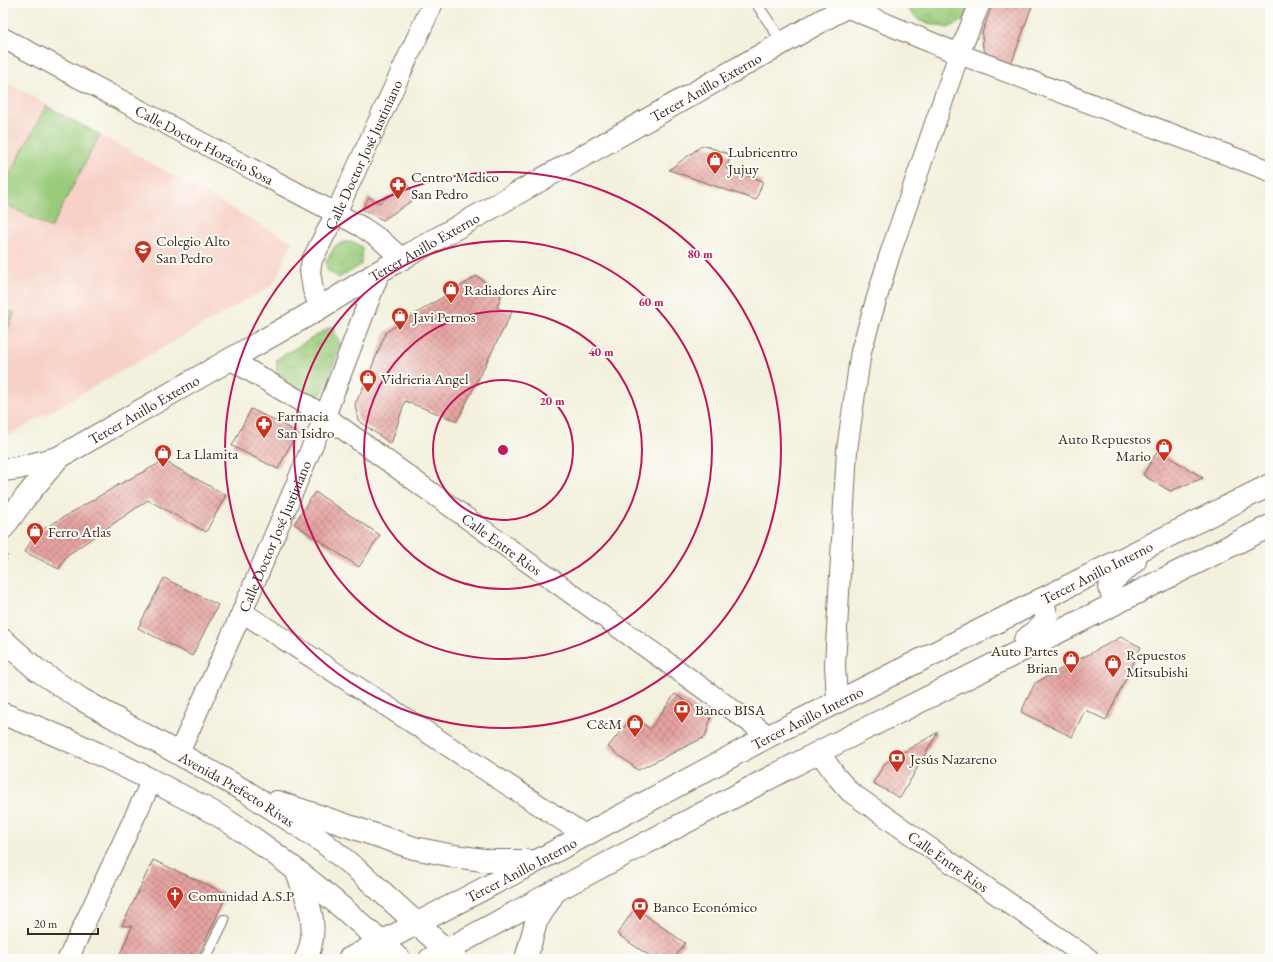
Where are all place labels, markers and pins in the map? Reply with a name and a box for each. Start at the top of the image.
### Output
place label: Lubricentro Jujuy [726,142,798,178]
shop icon: Lubricentro Jujuy [705,150,725,175]
place label: Centro Medico San Pedro [411,167,499,203]
pharmacy icon: Centro Medico San Pedro [388,175,408,200]
place label: Colegio Alto San Pedro [156,231,230,267]
school or university icon: Colegio Alto San Pedro [133,239,153,264]
shop icon: Radiadores Aire [441,279,461,304]
place label: Radiadores Aire [464,280,557,299]
shop icon: Javi Pernos [390,306,410,331]
place label: Javi Pernos [411,307,476,326]
shop icon: Vidrieria Angel [358,368,378,393]
place label: Vidrieria Angel [381,369,469,388]
place label: Farmacia San Isidro [277,406,335,442]
pharmacy icon: Farmacia San Isidro [254,414,274,439]
place label: Auto Repuestos Mario [1057,429,1151,465]
shop icon: Auto Repuestos Mario [1154,437,1174,462]
shop icon: La Llamita [153,443,173,468]
centre of rings [496,443,510,457]
place label: La Llamita [176,444,238,463]
shop icon: Ferro Atlas [25,521,45,546]
place label: Ferro Atlas [48,522,111,541]
place label: Auto Partes Brian [990,641,1058,677]
place label: Repuestos Mitsubishi [1126,645,1189,681]
shop icon: Auto Partes Brian [1061,649,1081,674]
shop icon: Repuestos Mitsubishi [1103,653,1123,678]
bank icon: Banco BISA [672,699,692,724]
place label: Banco BISA [695,700,766,719]
shop icon: C&M [625,713,645,738]
place label: C&M [586,714,622,733]
bank icon: Jesús Nazareno [887,748,907,773]
place label: Jesús Nazareno [908,749,997,768]
church icon: Comunidad A.S.P [165,885,185,910]
place label: Comunidad A.S.P [188,886,294,905]
bank icon: Banco Económico [630,896,650,921]
place label: Banco Económico [653,897,757,916]

